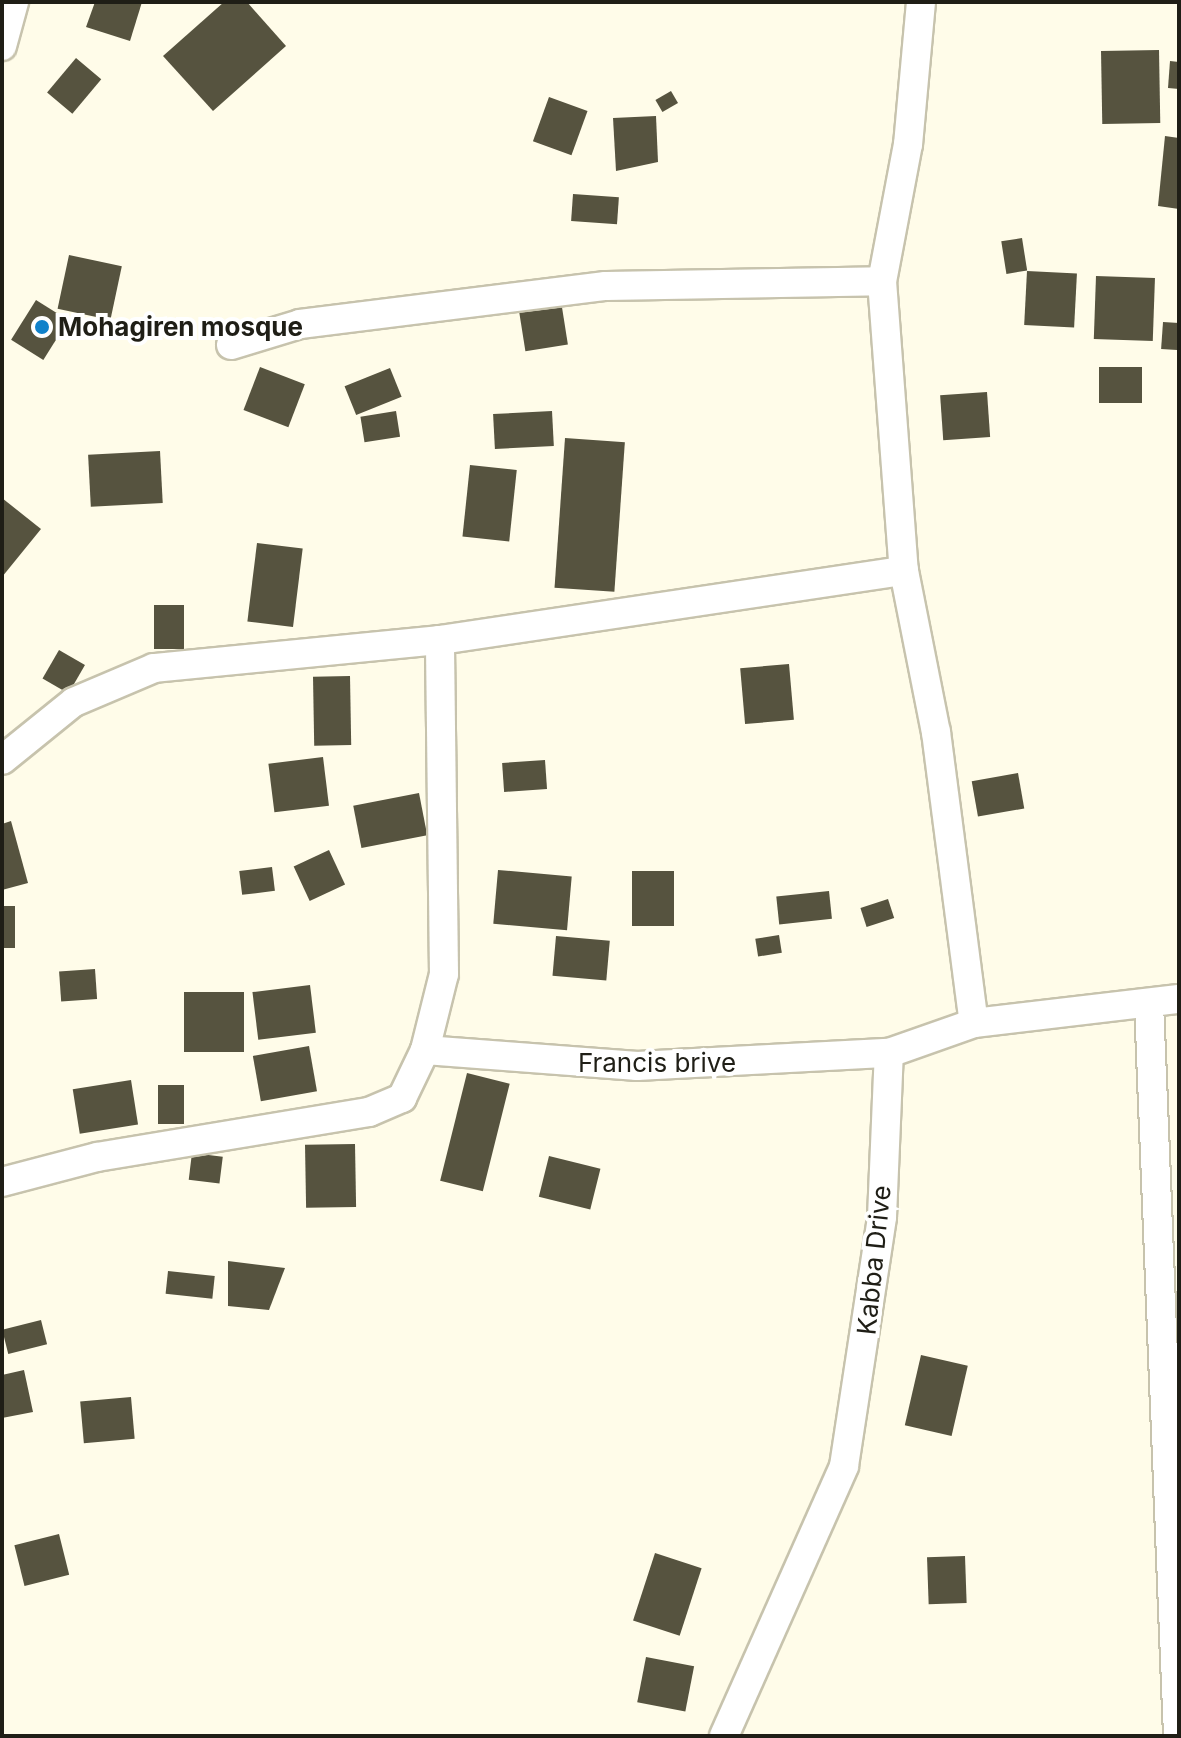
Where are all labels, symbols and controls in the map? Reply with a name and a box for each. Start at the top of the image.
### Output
place label: Mohagiren mosque [58,311,303,343]
marker: Mohagiren mosque [33,318,51,336]
street label: Francis brive [578,1047,736,1079]
street label: Kabba Drive [851,1183,897,1337]

